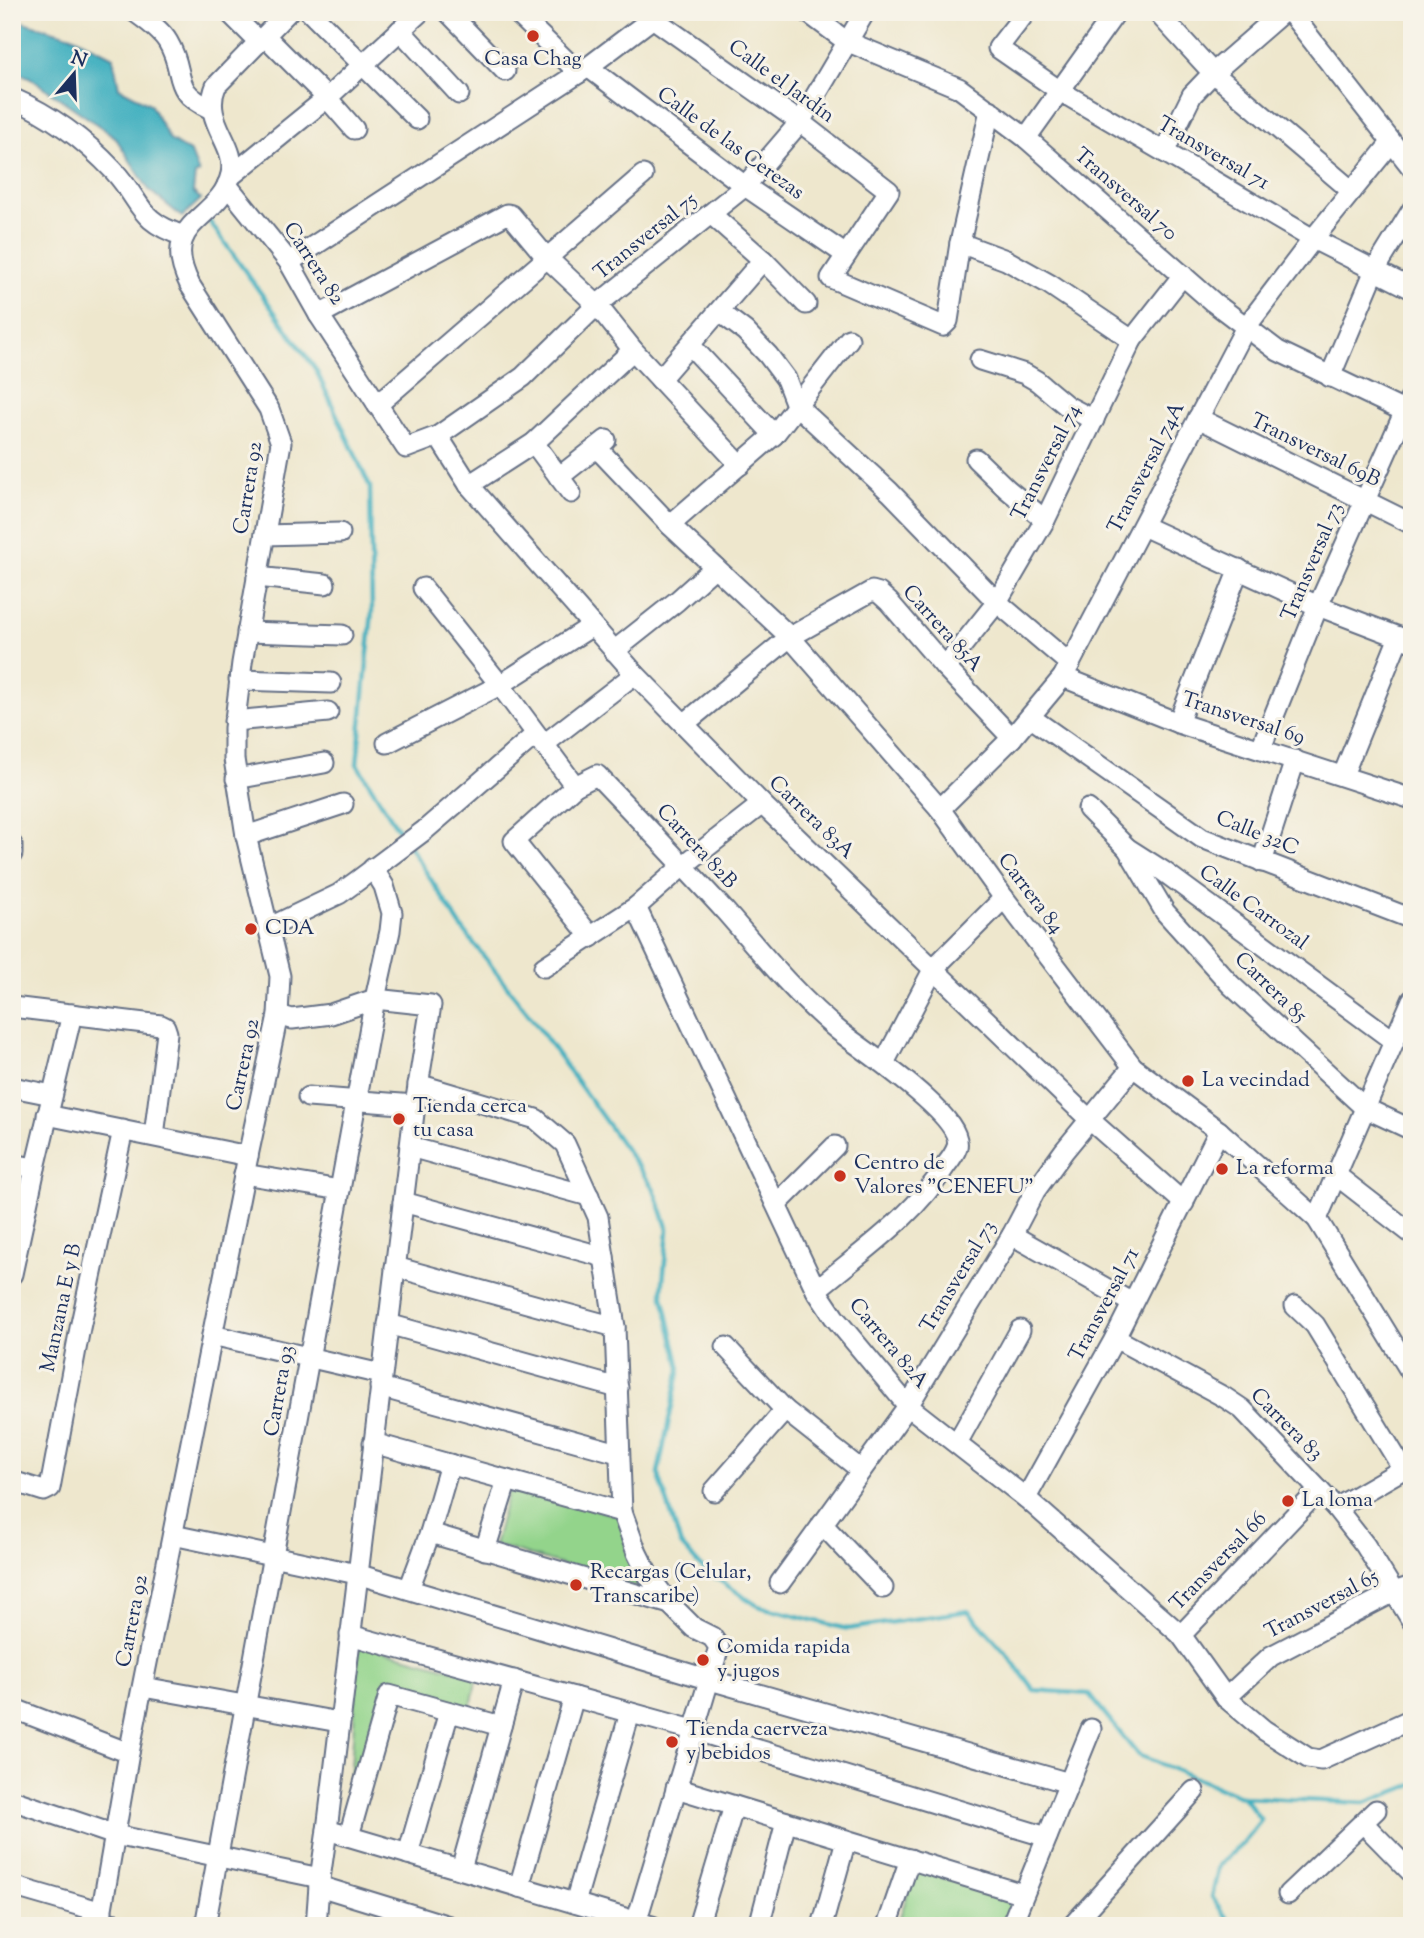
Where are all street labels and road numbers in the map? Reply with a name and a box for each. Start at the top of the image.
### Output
street label: Calle el Jardín [721,33,841,131]
street label: Calle de las Cerezas [650,80,810,208]
street label: Transversal 71 [1151,110,1275,198]
street label: Transversal 70 [1067,141,1183,249]
street label: Transversal 75 [588,186,704,288]
street label: Carrera 82 [275,217,351,312]
street label: Transversal 74A [1101,397,1193,539]
street label: Transversal 74 [1005,400,1089,526]
street label: Transversal 69B [1245,407,1385,495]
street label: Carrera 92 [227,439,271,537]
street label: Transversal 73 [1274,498,1352,626]
street label: Carrera 85A [895,579,989,679]
street label: Transversal 69 [1177,685,1309,753]
street label: Carrera 83A [761,769,861,867]
street label: Carrera 82B [649,798,743,896]
street label: Calle 32C [1211,804,1303,864]
street label: Carrera 84 [990,847,1070,941]
street label: Calle Carrozal [1192,858,1314,958]
street label: Carrera 85 [1227,946,1313,1030]
street label: Carrera 92 [220,1016,268,1114]
street label: Transversal 73 [914,1215,1004,1339]
street label: Manzana E y B [34,1241,90,1375]
street label: Transversal 71 [1062,1243,1148,1367]
street label: Carrera 82A [841,1292,935,1396]
street label: Carrera 93 [257,1343,303,1439]
street label: Carrera 83 [1243,1382,1329,1468]
street label: Transversal 66 [1164,1505,1274,1619]
street label: Transversal 65 [1260,1562,1384,1648]
street label: Carrera 92 [109,1572,157,1670]

